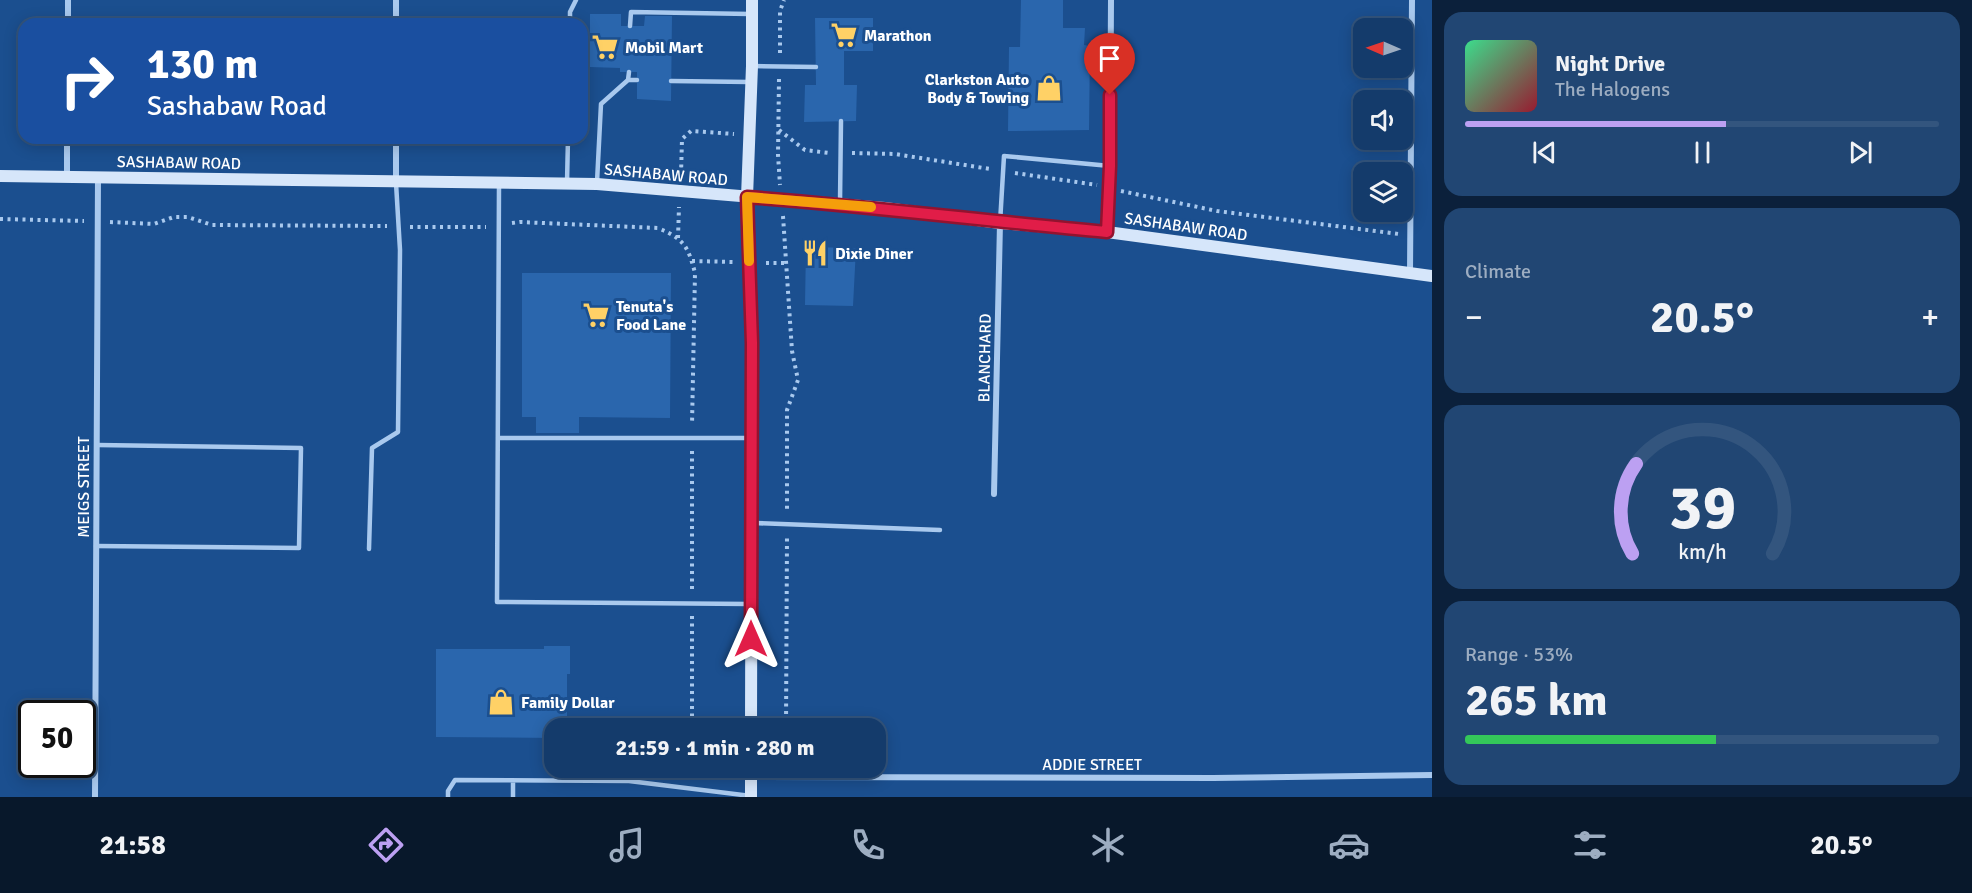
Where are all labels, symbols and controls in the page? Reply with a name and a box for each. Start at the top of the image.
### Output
north arrow [1353,18,1413,78]
map controls [1353,18,1413,222]
supermarket icon: Marathon [829,20,859,50]
place label: Marathon [864,26,932,46]
supermarket icon: Mobil Mart [590,32,620,62]
pin [1084,33,1135,95]
place label: Mobil Mart [625,38,703,58]
text: 130 m [147,39,258,90]
icon: right [48,42,126,120]
icon: arrive [1093,42,1126,75]
text: Night Drive [1555,50,1665,77]
place label: Clarkston Auto Body & Towing [925,70,1029,108]
shop icon: Clarkston Auto Body & Towing [1034,73,1064,103]
text: The Halogens [1555,77,1670,102]
text: Sashabaw Road [147,90,327,123]
button: sound [1353,90,1413,150]
icon: previous [1528,136,1561,169]
icon: pause [1686,136,1719,169]
icon: next [1844,136,1877,169]
street label: SASHABAW ROAD [117,152,241,174]
street label: SASHABAW ROAD [603,160,729,190]
button: layers [1353,162,1413,222]
street label: SASHABAW ROAD [1123,208,1249,246]
restaurant icon: Dixie Diner [800,238,830,268]
place label: Dixie Diner [835,244,914,264]
text: Climate [1465,259,1531,284]
text: 20.5° [1650,290,1754,345]
place label: Tenuta's Food Lane [616,297,686,335]
text: − [1465,297,1483,338]
text: + [1921,297,1939,338]
supermarket icon: Tenuta's Food Lane [581,300,611,330]
street label: BLANCHARD [974,313,996,403]
street label: MEIGS STREET [74,436,94,538]
text: 39 [1668,469,1736,546]
text: km/h [1678,539,1726,565]
position arrow [719,607,783,671]
text: Range · 53% [1465,642,1573,667]
text: 265 km [1465,673,1608,728]
shop icon: Family Dollar [486,687,516,717]
place label: Family Dollar [521,693,615,713]
speed limit sign: 50 [18,700,96,778]
text: 21:59 · 1 min · 280 m [615,734,815,761]
street label: ADDIE STREET [1042,755,1142,775]
icon: directions [365,824,407,866]
icon: music [606,824,648,866]
icon: phone [847,824,889,866]
icon: climate [1087,824,1129,866]
icon: car [1328,824,1370,866]
icon: filters [1569,824,1611,866]
text: 21:58 [99,829,166,862]
text: 20.5° [1810,829,1872,862]

